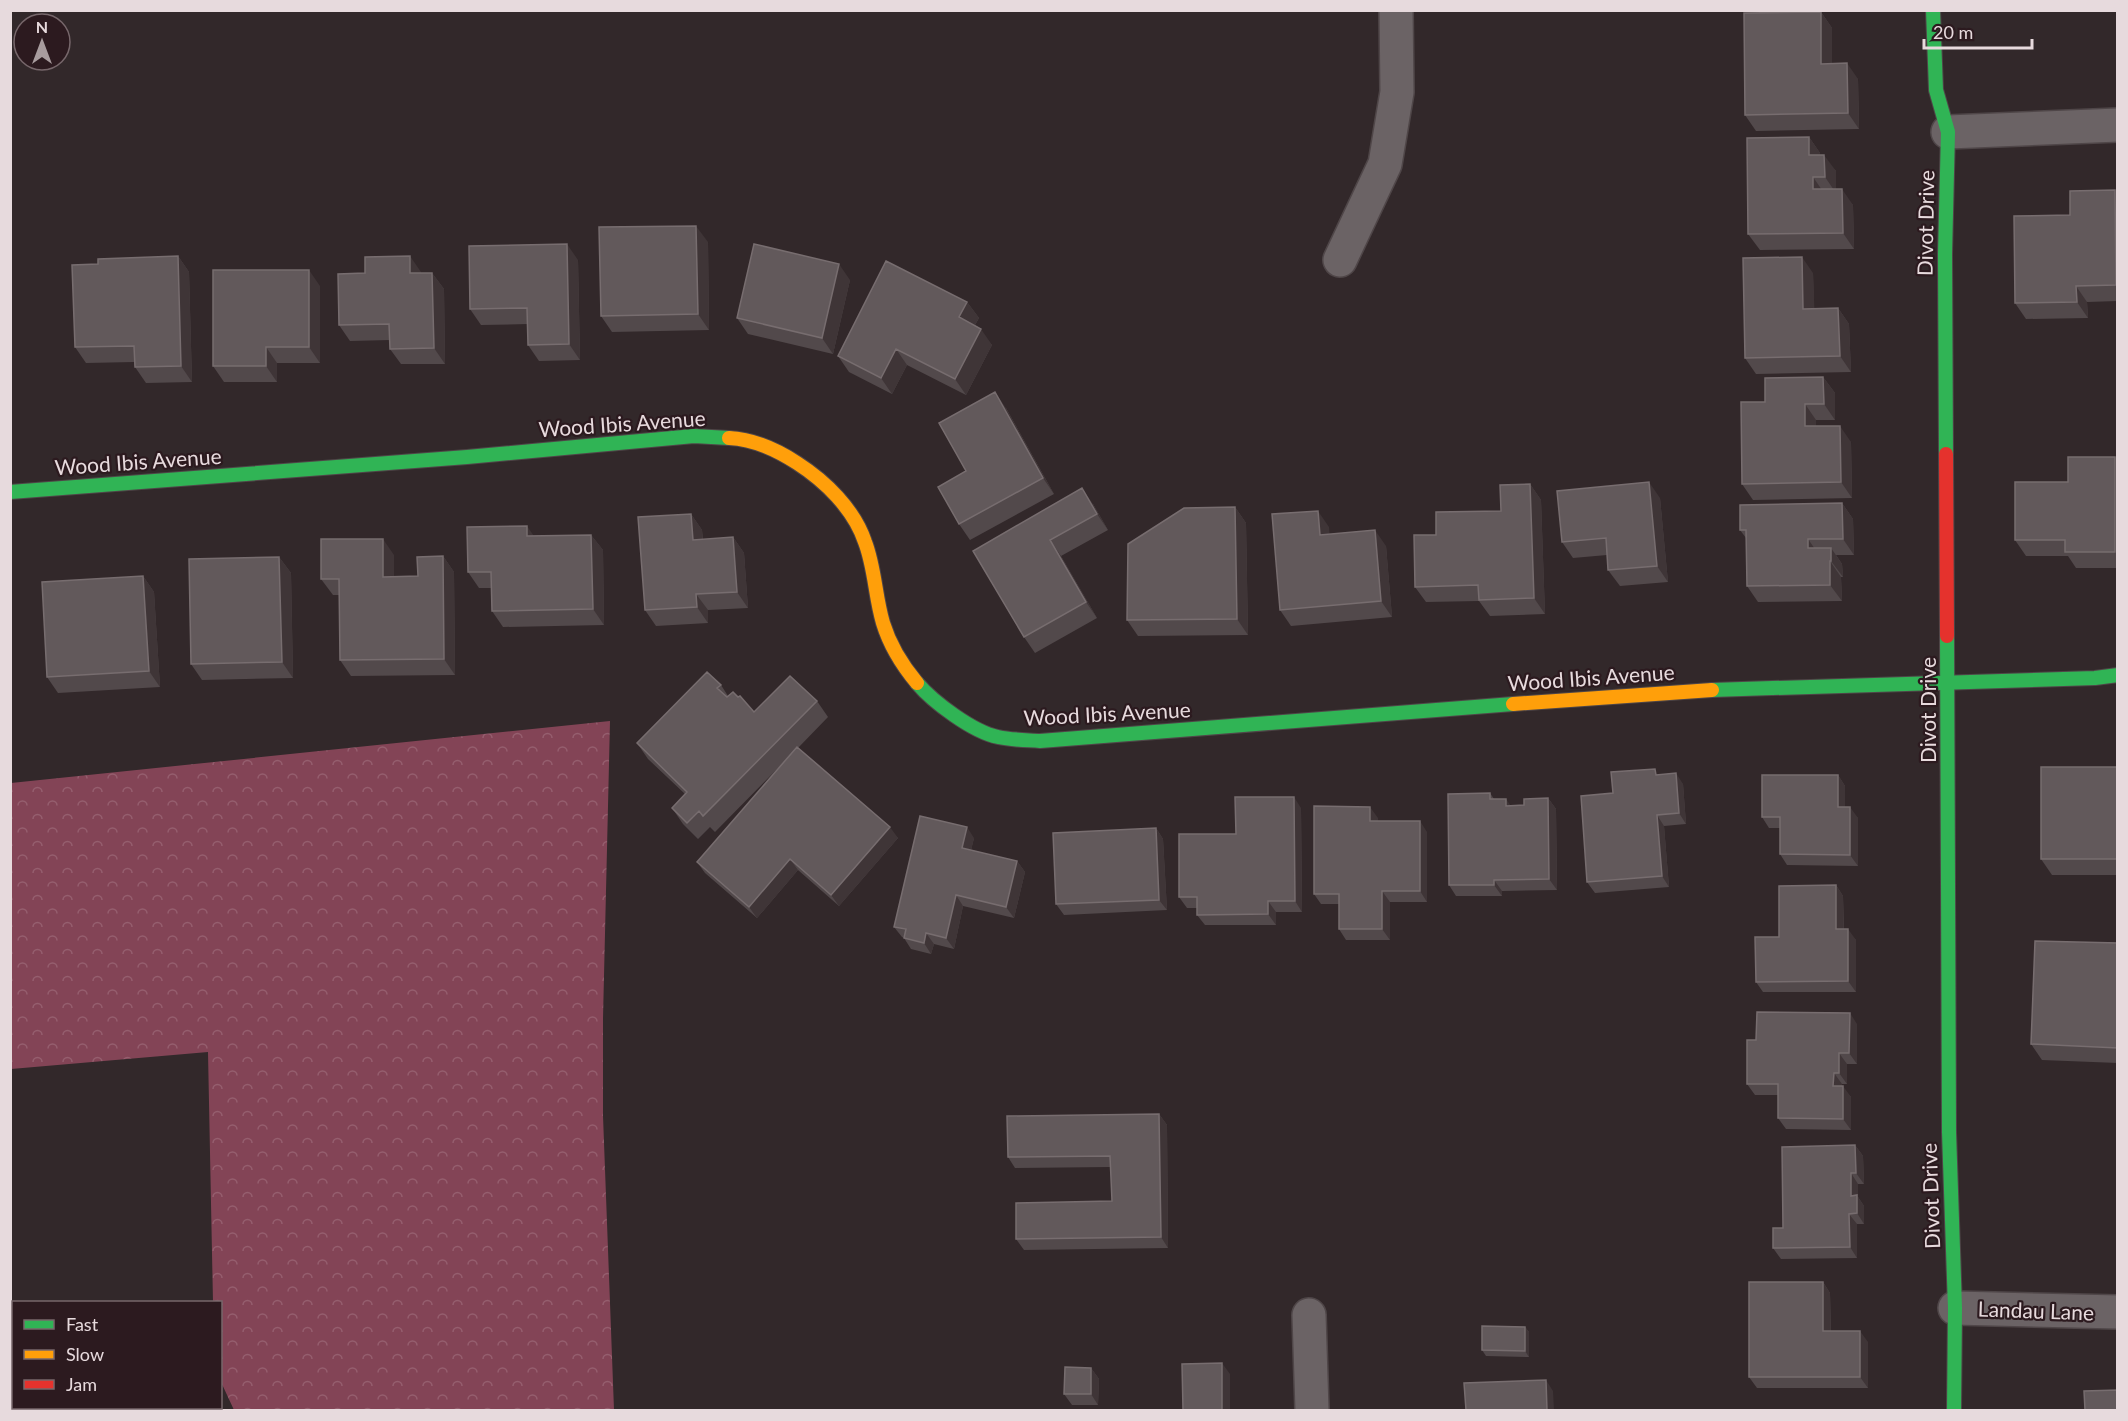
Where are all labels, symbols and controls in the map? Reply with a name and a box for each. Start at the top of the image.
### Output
north arrow [12,12,72,72]
scale bar [1924,12,2032,50]
text: N [36,17,48,36]
text: 20 m [1933,21,1973,43]
street label: Divot Drive [1912,170,1938,276]
street label: Wood Ibis Avenue [538,405,706,441]
street label: Wood Ibis Avenue [54,443,222,479]
street label: Divot Drive [1915,657,1940,763]
street label: Wood Ibis Avenue [1507,659,1675,695]
street label: Wood Ibis Avenue [1023,696,1191,730]
street label: Divot Drive [1916,1143,1944,1249]
street label: Landau Lane [1977,1295,2095,1325]
legend [12,1301,222,1409]
text: Fast [66,1313,99,1335]
text: Slow [66,1343,104,1365]
text: Jam [66,1373,97,1395]

